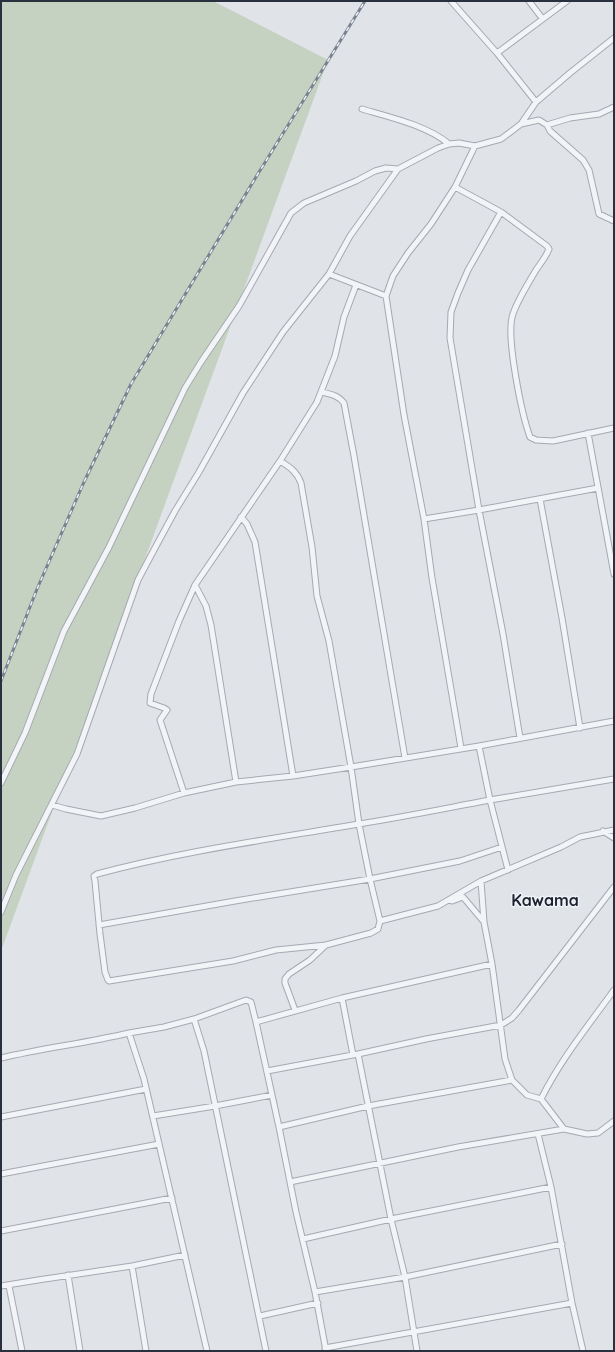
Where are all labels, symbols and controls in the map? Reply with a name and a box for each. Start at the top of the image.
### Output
district label: Kawama [511,890,579,910]

